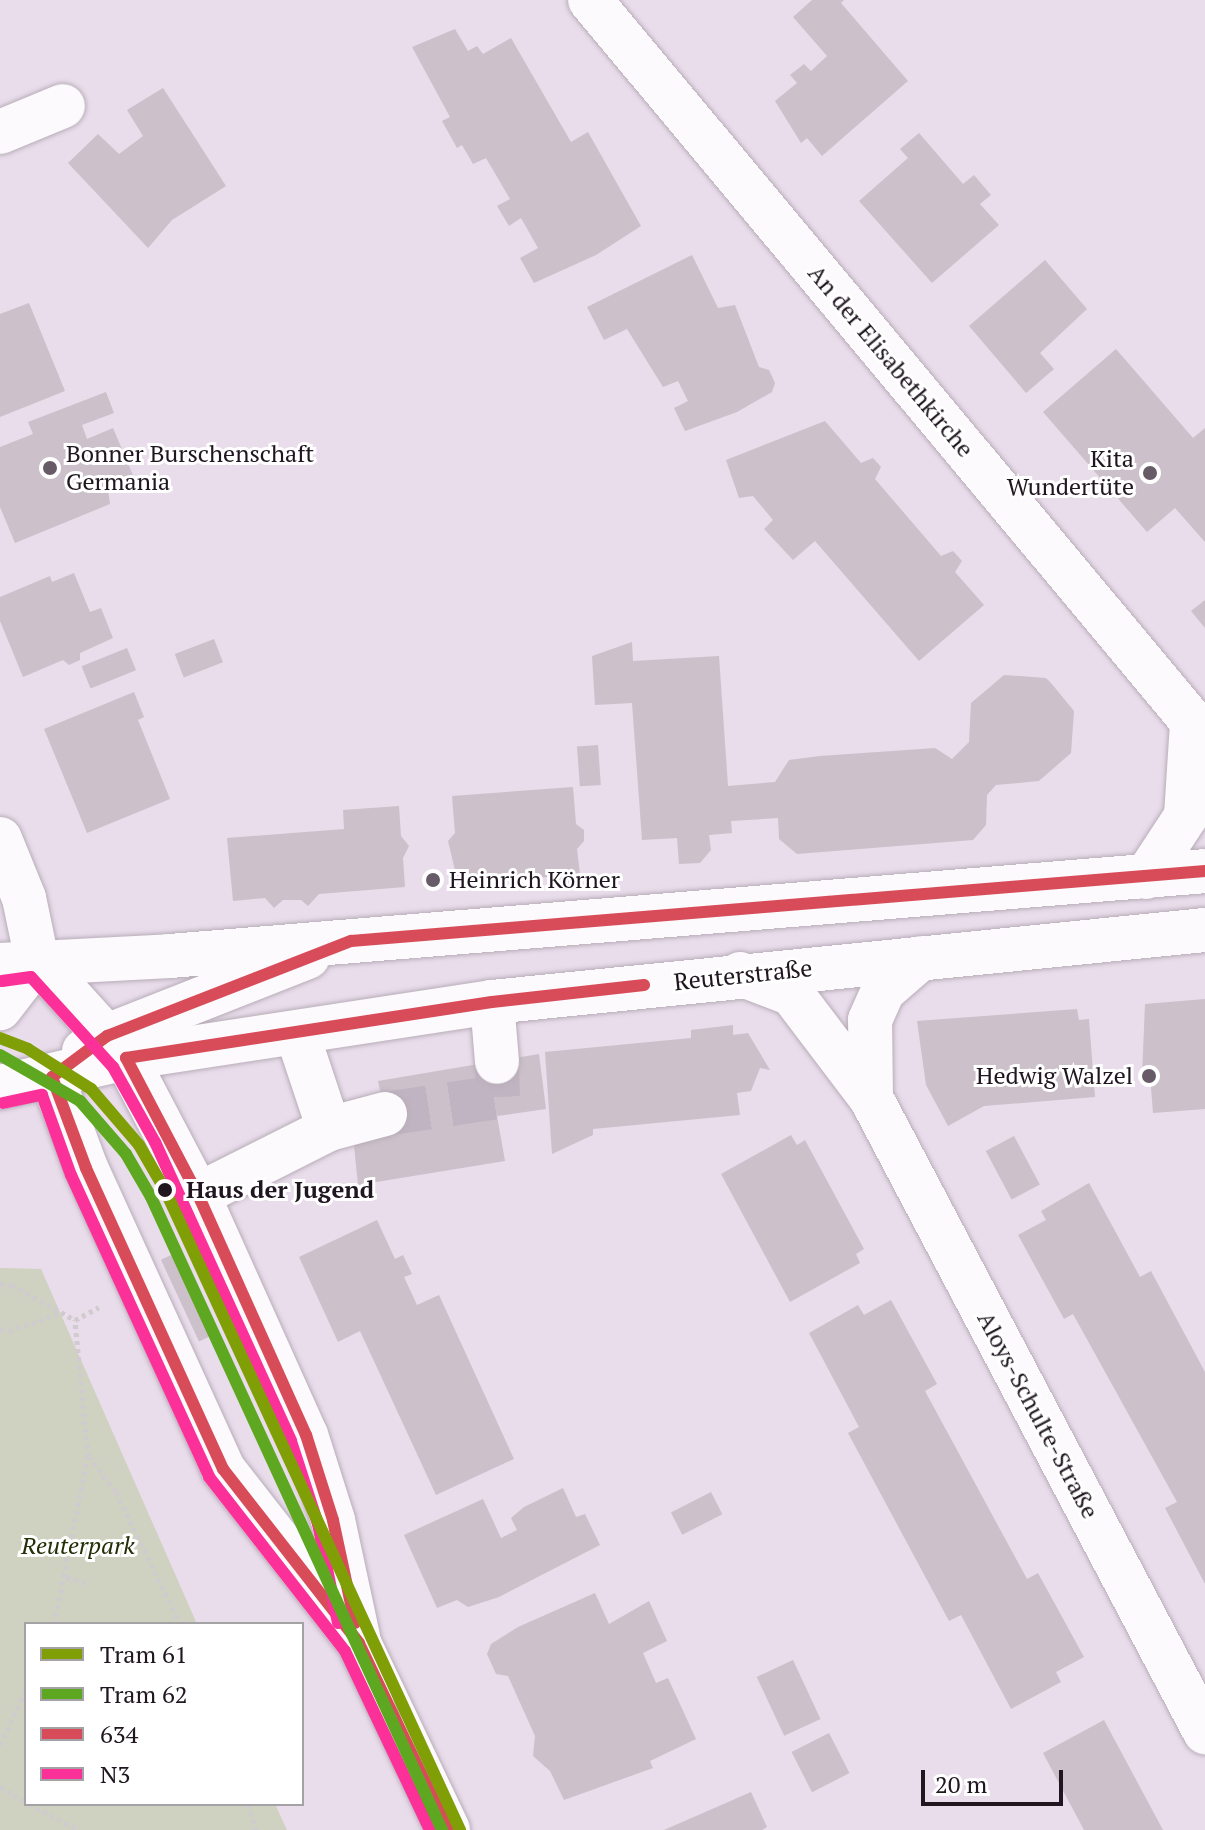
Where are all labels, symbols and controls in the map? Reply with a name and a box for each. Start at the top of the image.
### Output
street label: An der Elisabethkirche [802,259,980,463]
place label: Bonner Burschenschaft Germania [66,440,314,496]
place label: Kita Wundertüte [1007,445,1134,501]
marker: Bonner Burschenschaft Germania [41,459,59,477]
marker: Kita Wundertüte [1141,464,1159,482]
place label: Heinrich Körner [449,866,620,894]
marker: Heinrich Körner [424,871,442,889]
street label: Reuterstraße [672,953,814,997]
place label: Hedwig Walzel [976,1062,1133,1090]
marker: Hedwig Walzel [1140,1067,1158,1085]
marker: Haus der Jugend [151,1176,179,1204]
place label: Haus der Jugend [186,1176,374,1204]
street label: Aloys-Schulte-Straße [971,1307,1105,1523]
park label: Reuterpark [21,1532,135,1560]
legend [24,1622,304,1806]
text: Tram 61 [100,1638,188,1670]
text: Tram 62 [100,1678,188,1710]
text: 634 [100,1718,138,1750]
scale bar [925,1754,1067,1804]
text: N3 [100,1758,130,1790]
text: 20 m [935,1768,987,1800]

